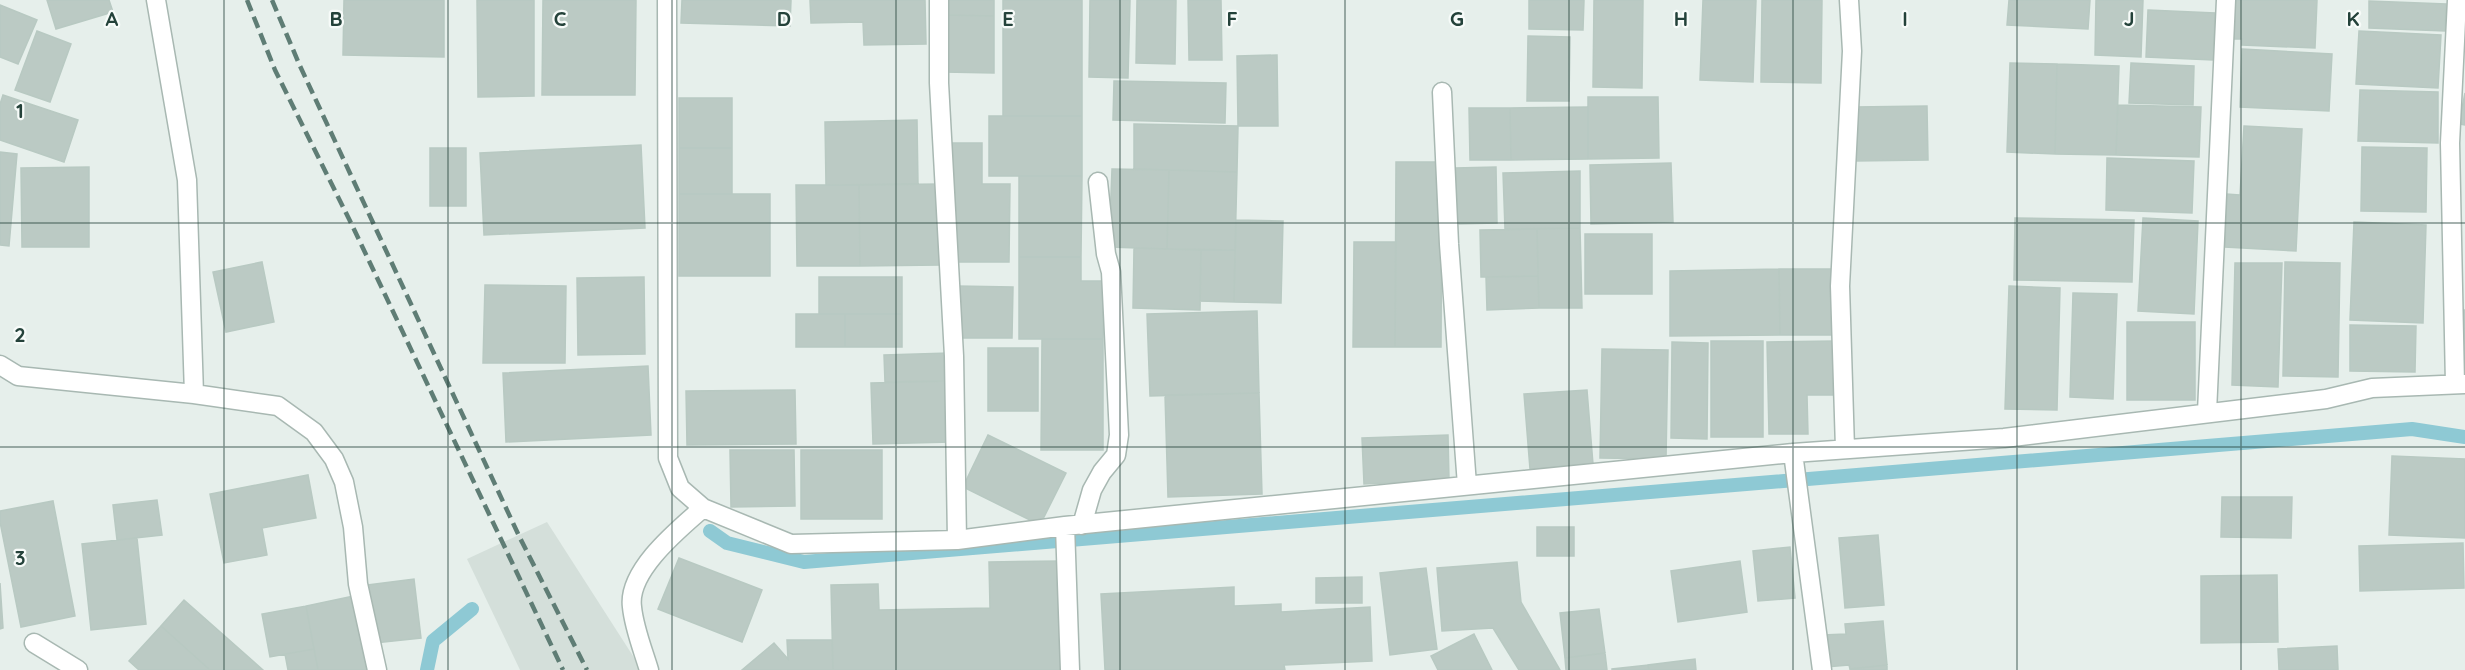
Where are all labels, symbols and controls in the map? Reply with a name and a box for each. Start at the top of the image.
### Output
text: A [106,6,119,31]
text: B [329,6,343,31]
text: C [554,6,567,31]
text: D [777,6,791,31]
text: E [1002,6,1014,31]
text: F [1226,6,1238,31]
text: G [1450,6,1464,31]
text: H [1674,6,1688,31]
text: I [1902,6,1908,31]
text: J [2123,6,2135,31]
text: K [2346,6,2360,31]
text: 1 [16,98,24,123]
text: 2 [14,322,26,347]
text: 3 [15,545,25,570]

